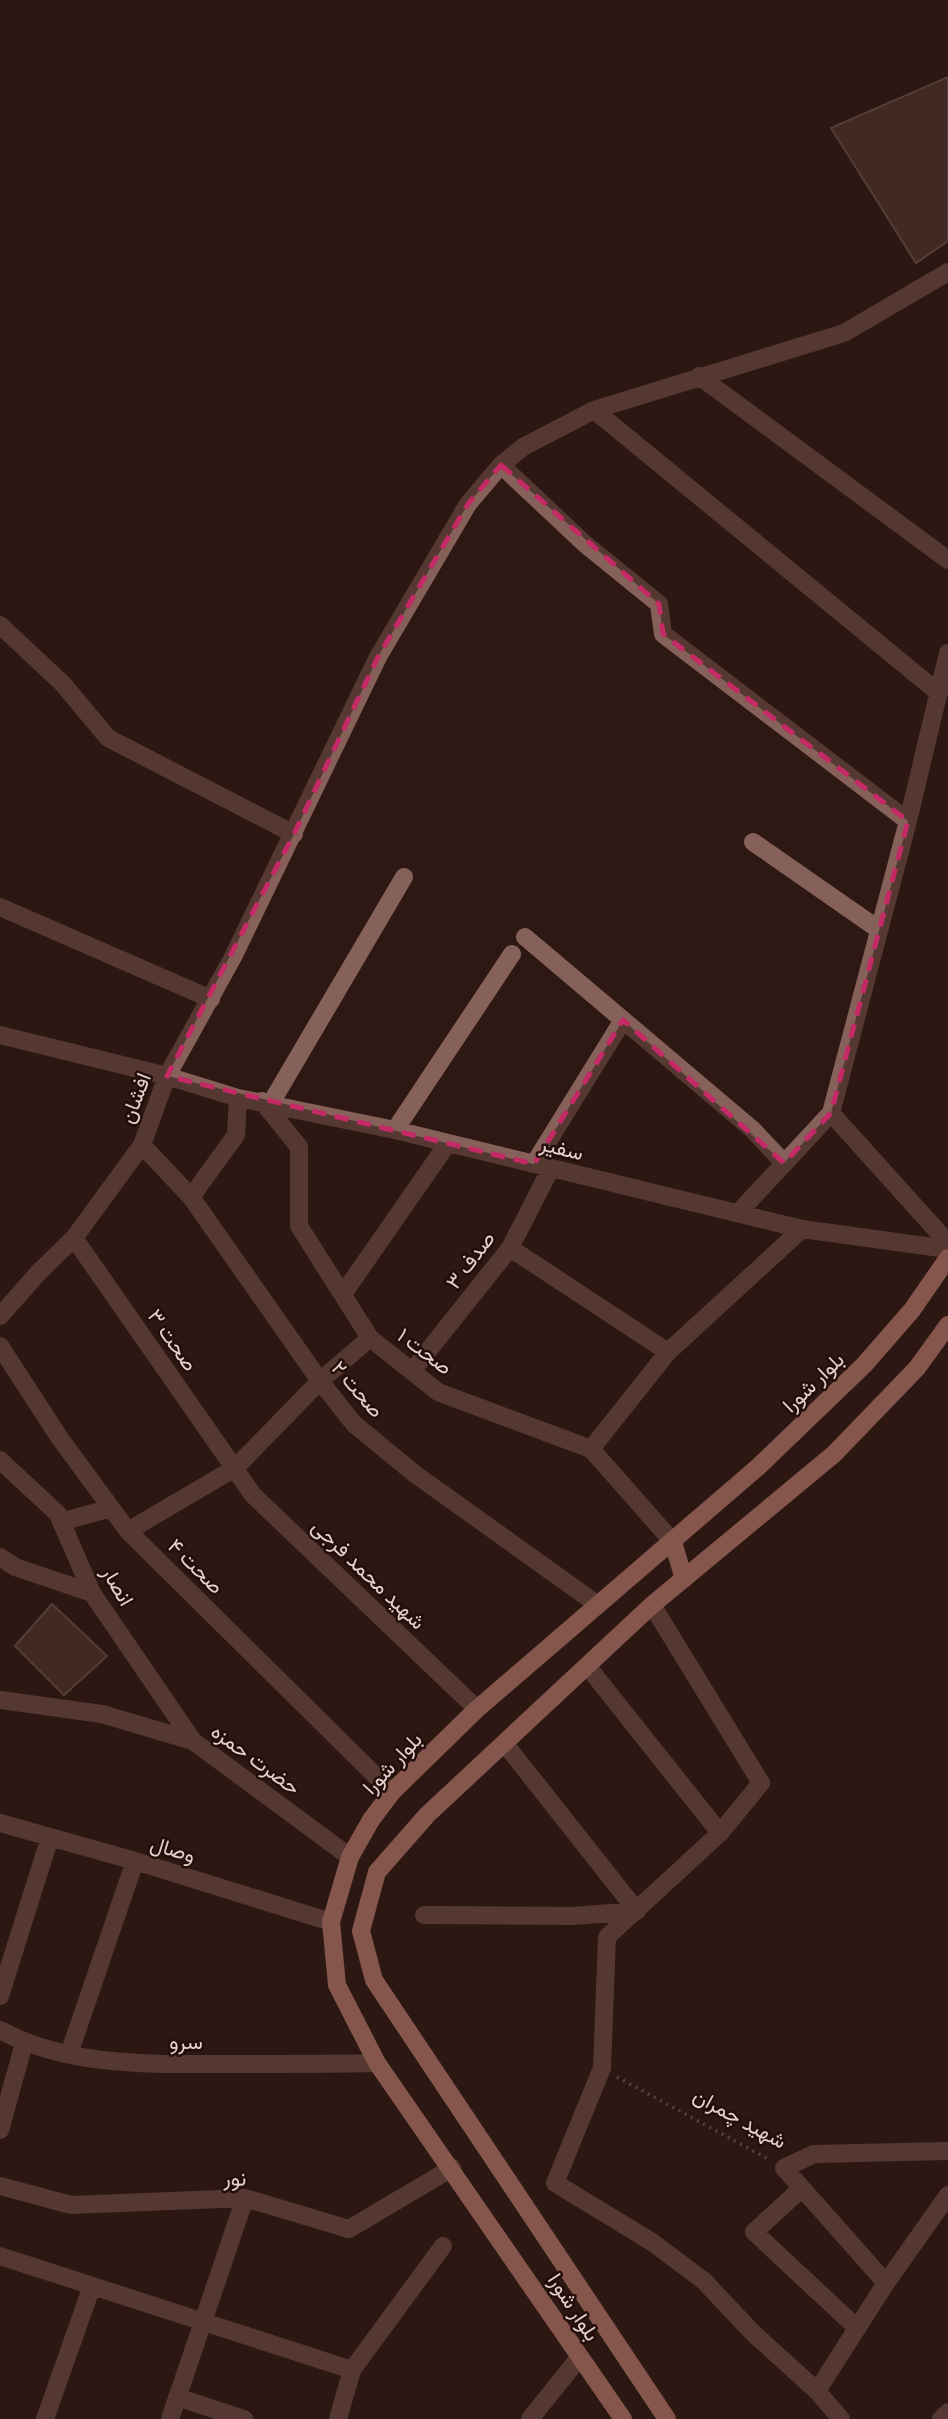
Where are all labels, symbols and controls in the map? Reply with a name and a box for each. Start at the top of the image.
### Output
street label: افشان [112,1069,158,1127]
street label: سفیر [536,1128,587,1167]
street label: صدف ۳ [439,1225,501,1295]
street label: صحت ۳ [141,1303,205,1377]
street label: صحت ۱ [391,1321,459,1381]
street label: بلوار شورا [776,1345,850,1419]
street label: صحت ۲ [325,1354,391,1424]
street label: شهید محمد فرجی [306,1512,432,1636]
street label: صحت ۴ [162,1532,230,1600]
street label: انصار [95,1560,141,1611]
street label: حضرت حمزه [205,1717,307,1801]
street label: بلوار شورا [356,1725,428,1801]
street label: وصال [147,1828,199,1870]
street label: سرو [169,2027,203,2056]
street label: شهید چمران [688,2080,792,2156]
street label: نور [222,2163,247,2193]
street label: بلوار شورا [541,2267,607,2347]

